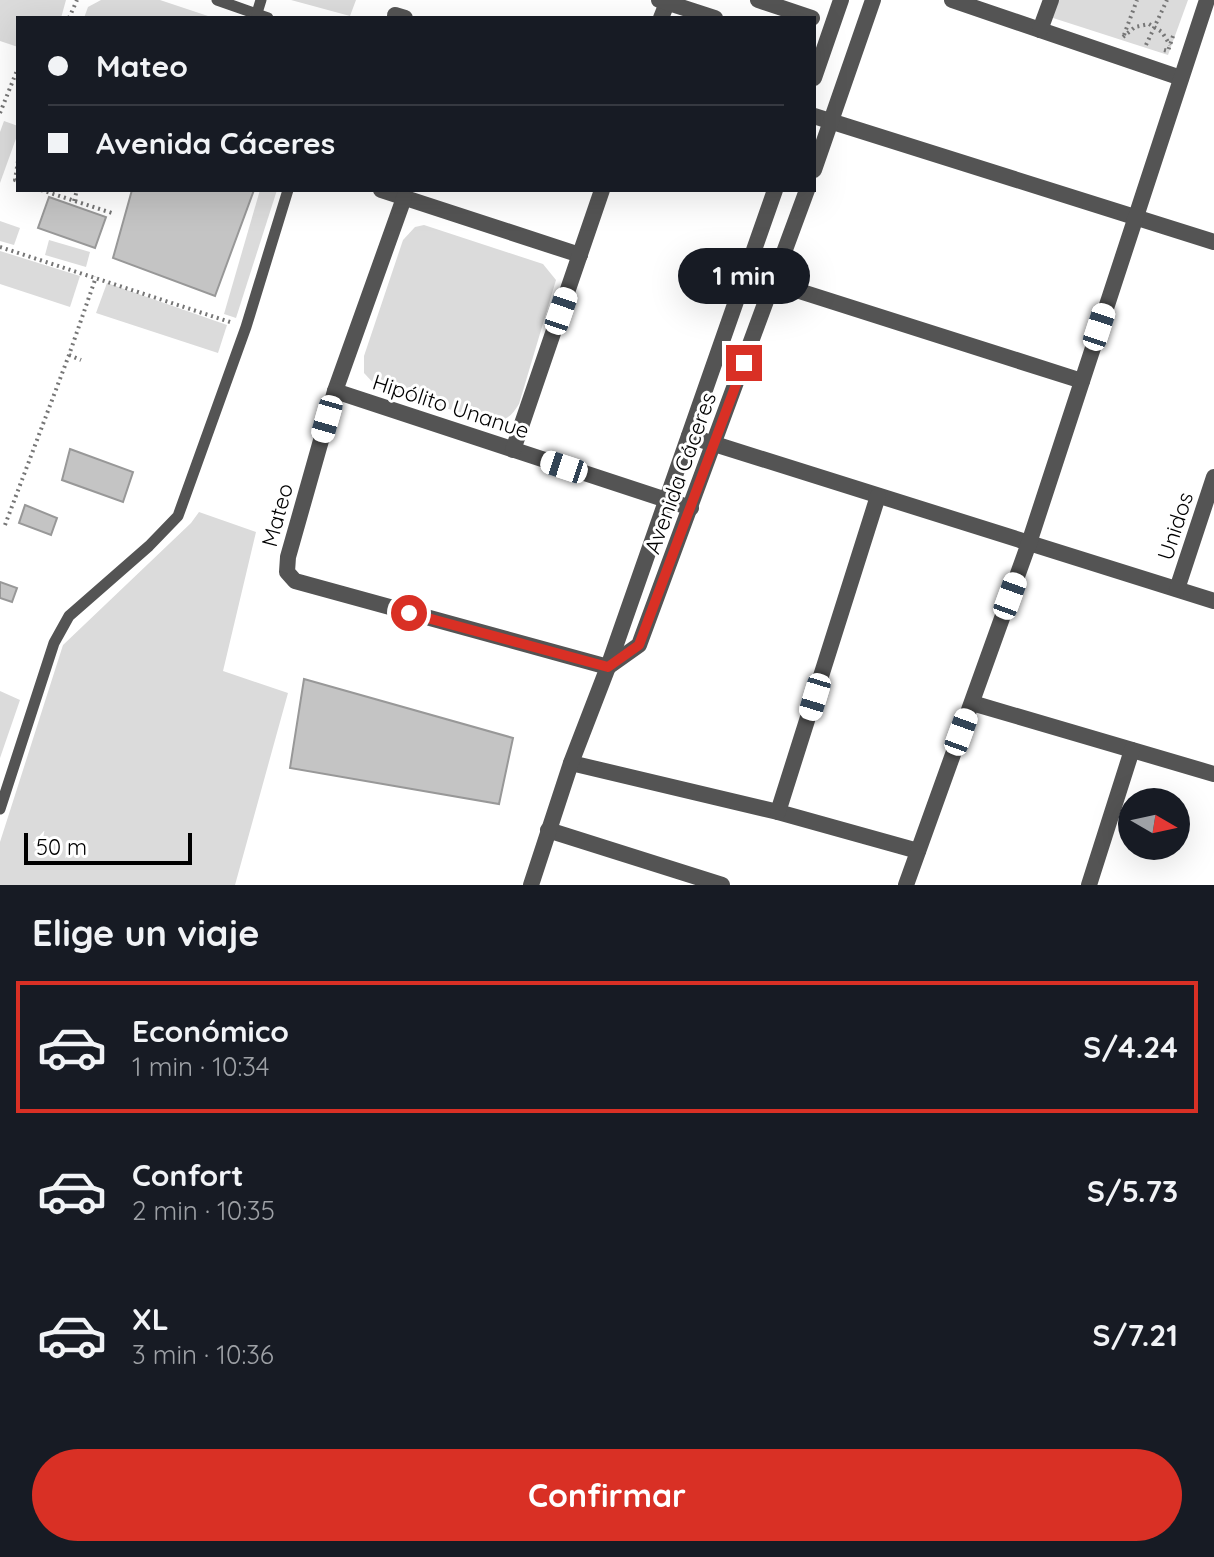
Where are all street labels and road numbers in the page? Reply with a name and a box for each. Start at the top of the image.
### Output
street label: Hipólito Unanue [369,368,533,444]
street label: Avenida Cáceres [638,388,722,558]
street label: Mateo [255,480,299,550]
street label: Unidos [1151,488,1199,564]

